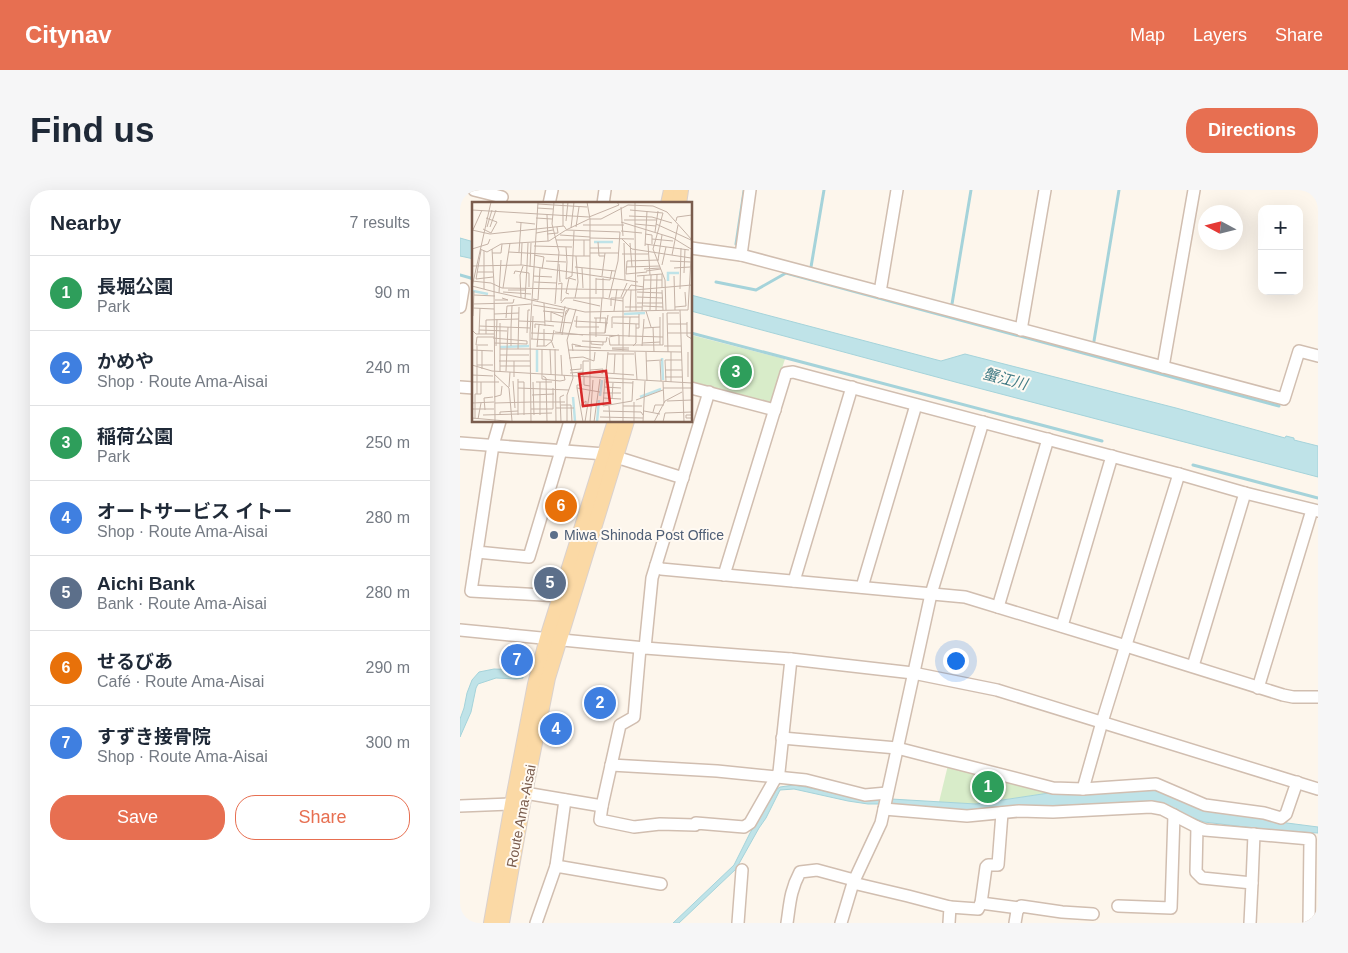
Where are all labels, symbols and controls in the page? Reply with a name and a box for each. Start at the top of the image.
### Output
text: Citynav [25,21,112,48]
text: Map [1130,25,1165,45]
text: Layers [1193,25,1247,45]
text: Share [1275,25,1323,45]
button: Directions [1186,108,1318,153]
text: Find us [30,110,154,149]
inset map [472,202,692,422]
north arrow [1198,205,1243,250]
map controls [1258,205,1303,295]
button: + [1258,205,1303,250]
text: Nearby [50,211,121,234]
text: 7 results [350,214,410,231]
button: − [1258,250,1303,295]
text: 長堀公園 [97,276,173,297]
text: 1 [62,284,70,301]
text: 90 m [374,284,410,301]
text: Park [97,298,130,315]
text: かめや [97,351,154,372]
pin: 3 [720,353,752,391]
text: 2 [62,359,70,376]
text: 240 m [366,359,410,376]
water label: 蟹江川 [981,364,1031,393]
text: Shop · Route Ama-Aisai [97,373,268,390]
text: 稲荷公園 [97,426,173,447]
text: 3 [62,434,70,451]
text: 250 m [366,434,410,451]
text: Park [97,448,130,465]
pin: 6 [545,487,577,525]
text: オートサービス イトー [97,501,292,522]
text: 4 [62,509,70,526]
text: 280 m [366,509,410,526]
text: Shop · Route Ama-Aisai [97,523,268,540]
place label: Miwa Shinoda Post Office [564,527,724,543]
marker: Miwa Shinoda Post Office [548,529,560,541]
pin: 5 [534,564,566,602]
text: Aichi Bank [97,573,195,594]
text: 5 [62,584,70,601]
text: 280 m [366,584,410,601]
text: Bank · Route Ama-Aisai [97,595,267,612]
pin: 7 [501,641,533,679]
your location [943,648,969,674]
text: せるびあ [97,651,173,672]
text: 6 [62,659,70,676]
text: 290 m [366,659,410,676]
text: Café · Route Ama-Aisai [97,673,264,690]
pin: 2 [584,684,616,722]
pin: 4 [540,710,572,748]
text: すずき接骨院 [97,726,211,747]
text: 7 [62,734,70,751]
text: 300 m [366,734,410,751]
text: Shop · Route Ama-Aisai [97,748,268,765]
street label: Route Ama-Aisai [503,763,539,869]
pin: 1 [972,768,1004,806]
button: Save [50,795,225,840]
button: Share [235,795,410,840]

